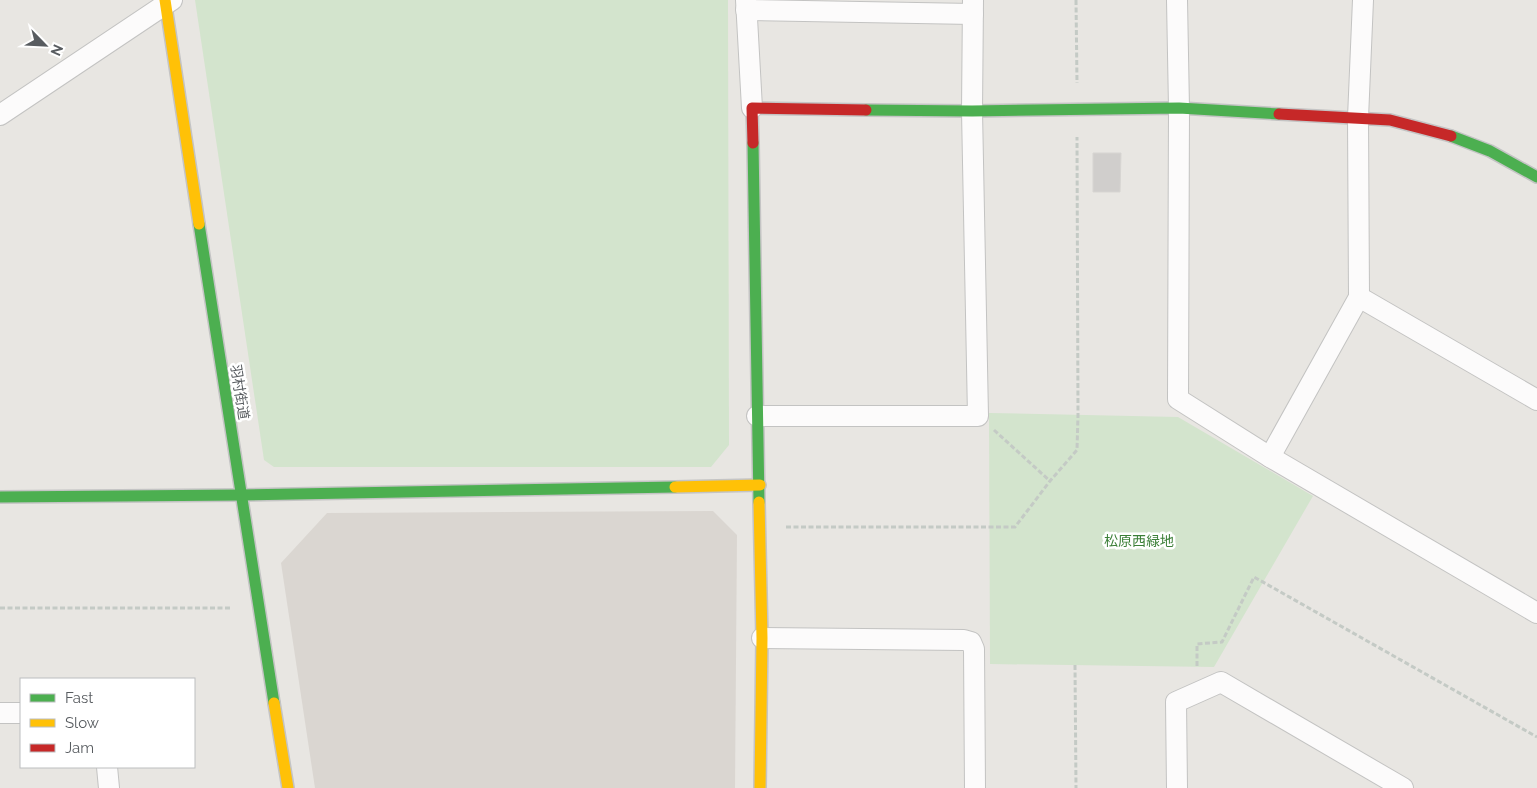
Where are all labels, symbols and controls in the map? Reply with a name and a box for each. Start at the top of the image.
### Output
north arrow [20,20,70,70]
text: N [47,42,66,58]
street label: 羽村街道 [228,363,252,421]
park label: 松原西緑地 [1104,533,1174,549]
legend [20,678,195,768]
text: Fast [65,689,93,707]
text: Slow [65,714,99,732]
text: Jam [65,739,94,757]

